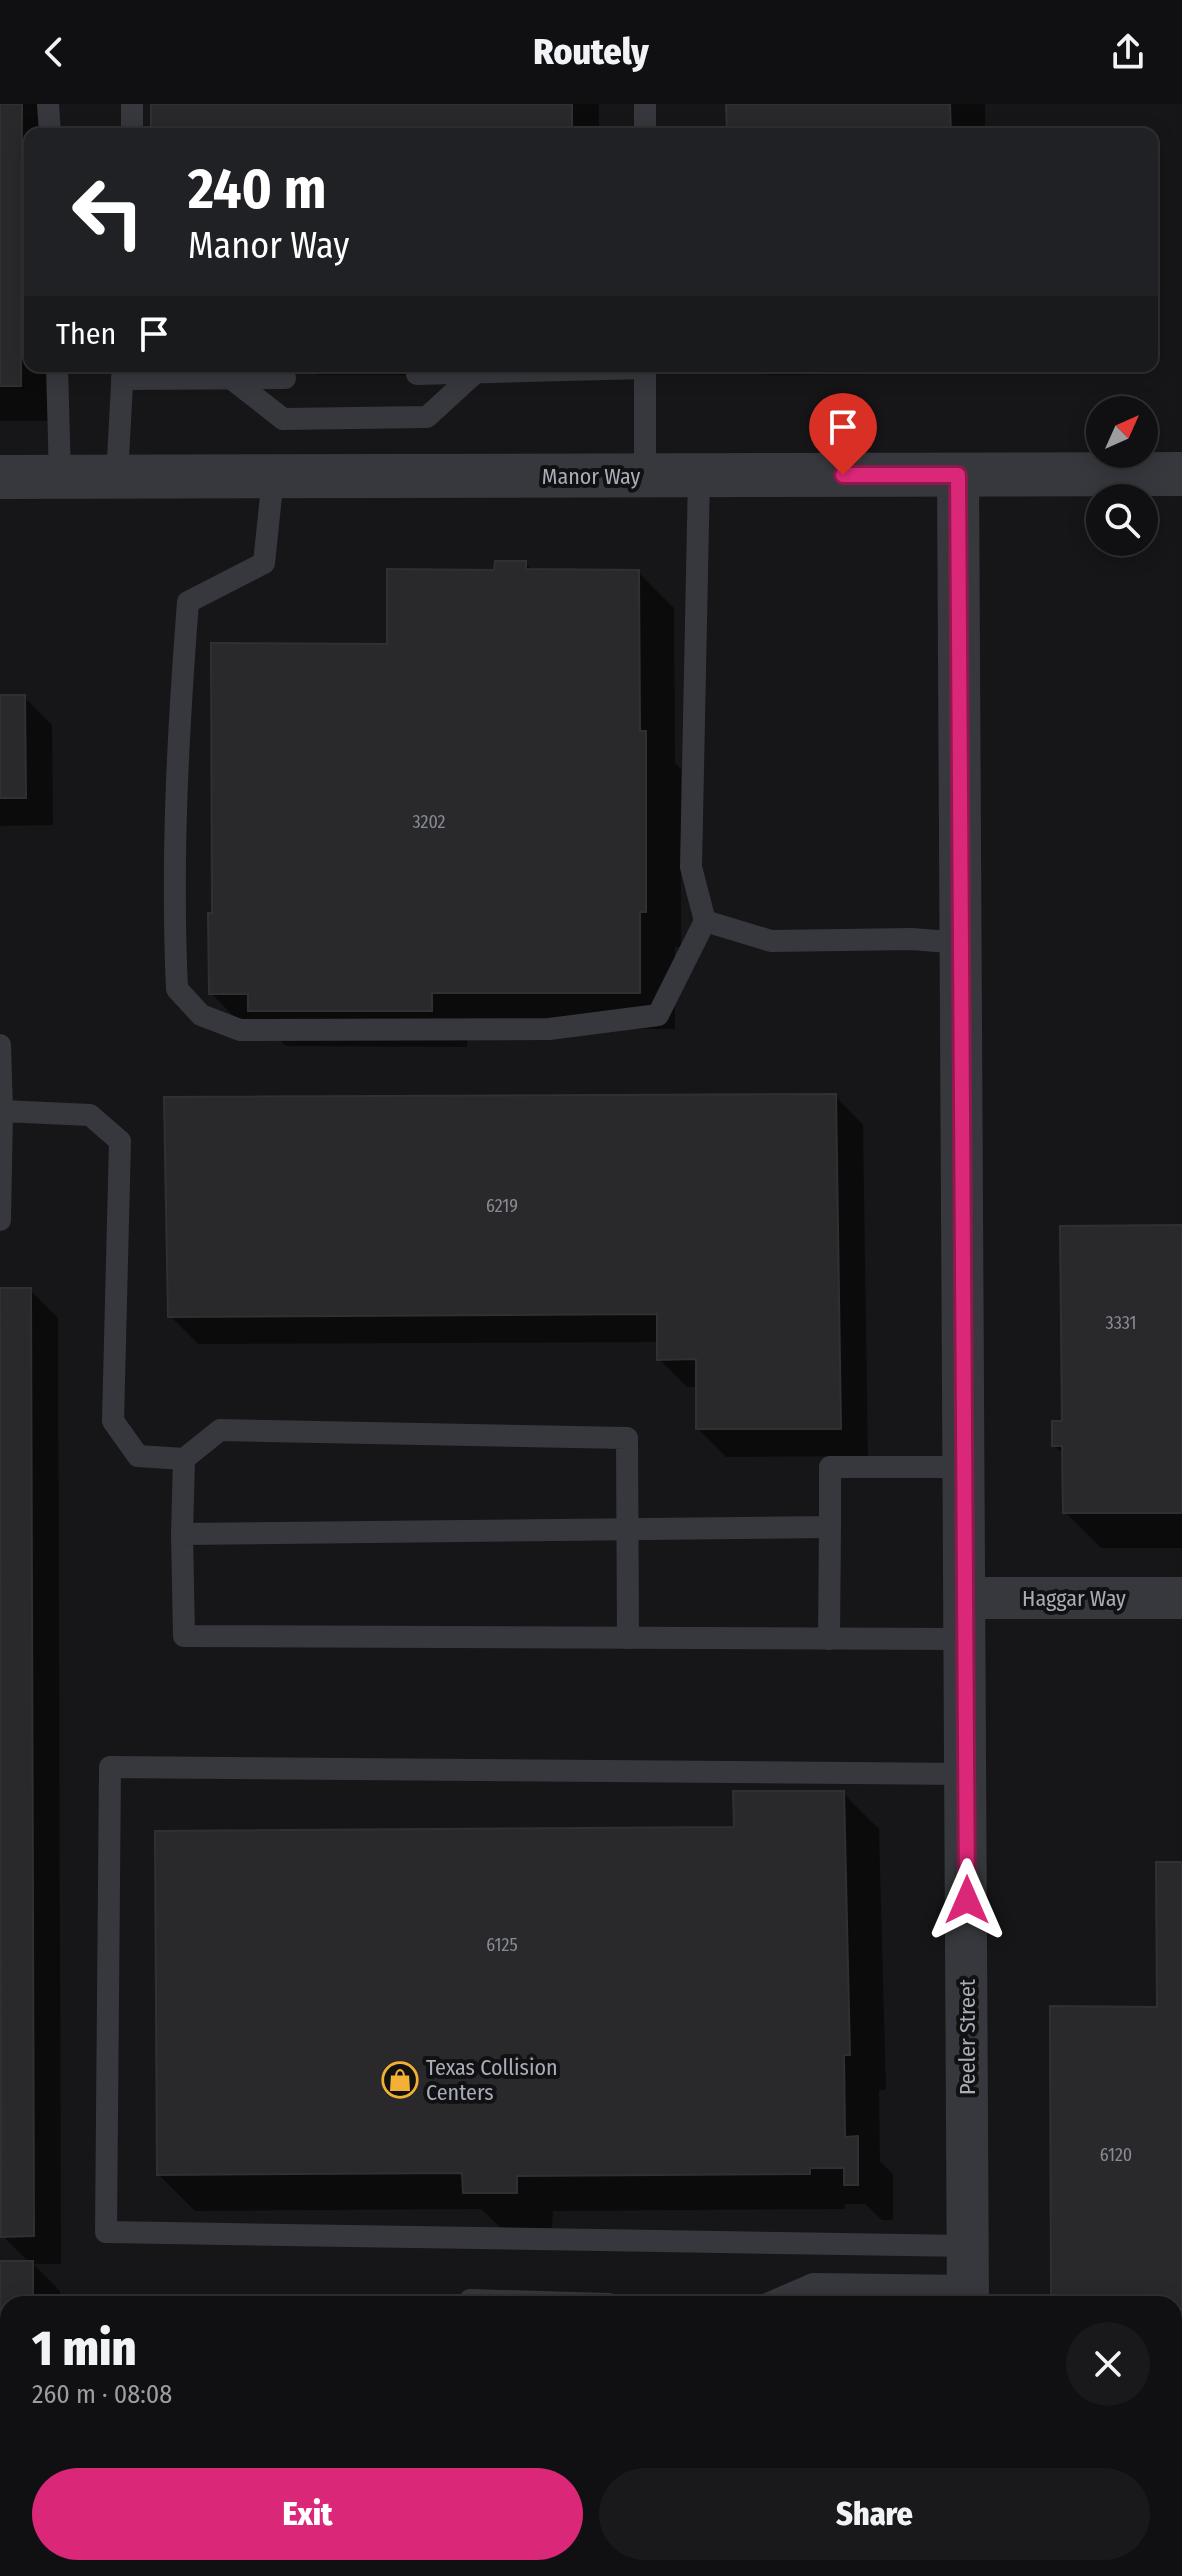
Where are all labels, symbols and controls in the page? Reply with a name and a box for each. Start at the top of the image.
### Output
icon: back [32,30,76,74]
text: Routely [533,30,649,74]
icon: share [1106,30,1150,74]
text: 240 m [188,156,327,223]
icon: left [56,160,160,264]
text: Manor Way [188,224,349,268]
icon: arrive [132,312,176,356]
text: Then [56,316,116,352]
pin [809,393,877,475]
north arrow [1086,396,1158,468]
map controls [1086,396,1158,556]
icon: arrive [821,405,865,449]
street label: Manor Way [542,463,640,490]
button: search [1086,484,1158,556]
house number: 3202 [412,811,446,833]
house number: 6219 [486,1195,518,1217]
house number: 3331 [1106,1312,1136,1334]
street label: Haggar Way [1022,1585,1126,1612]
position arrow [925,1858,1009,1942]
house number: 6125 [486,1934,518,1956]
street label: Peeler Street [954,1978,981,2095]
place label: Texas Collision Centers [426,2054,558,2106]
shop icon: Texas Collision Centers [381,2061,419,2099]
house number: 6120 [1100,2144,1132,2166]
text: 1 min [32,2320,136,2378]
button: close [1066,2322,1150,2406]
text: 260 m · 08:08 [32,2379,172,2410]
button: Exit [32,2468,583,2560]
button: Share [599,2468,1150,2560]

